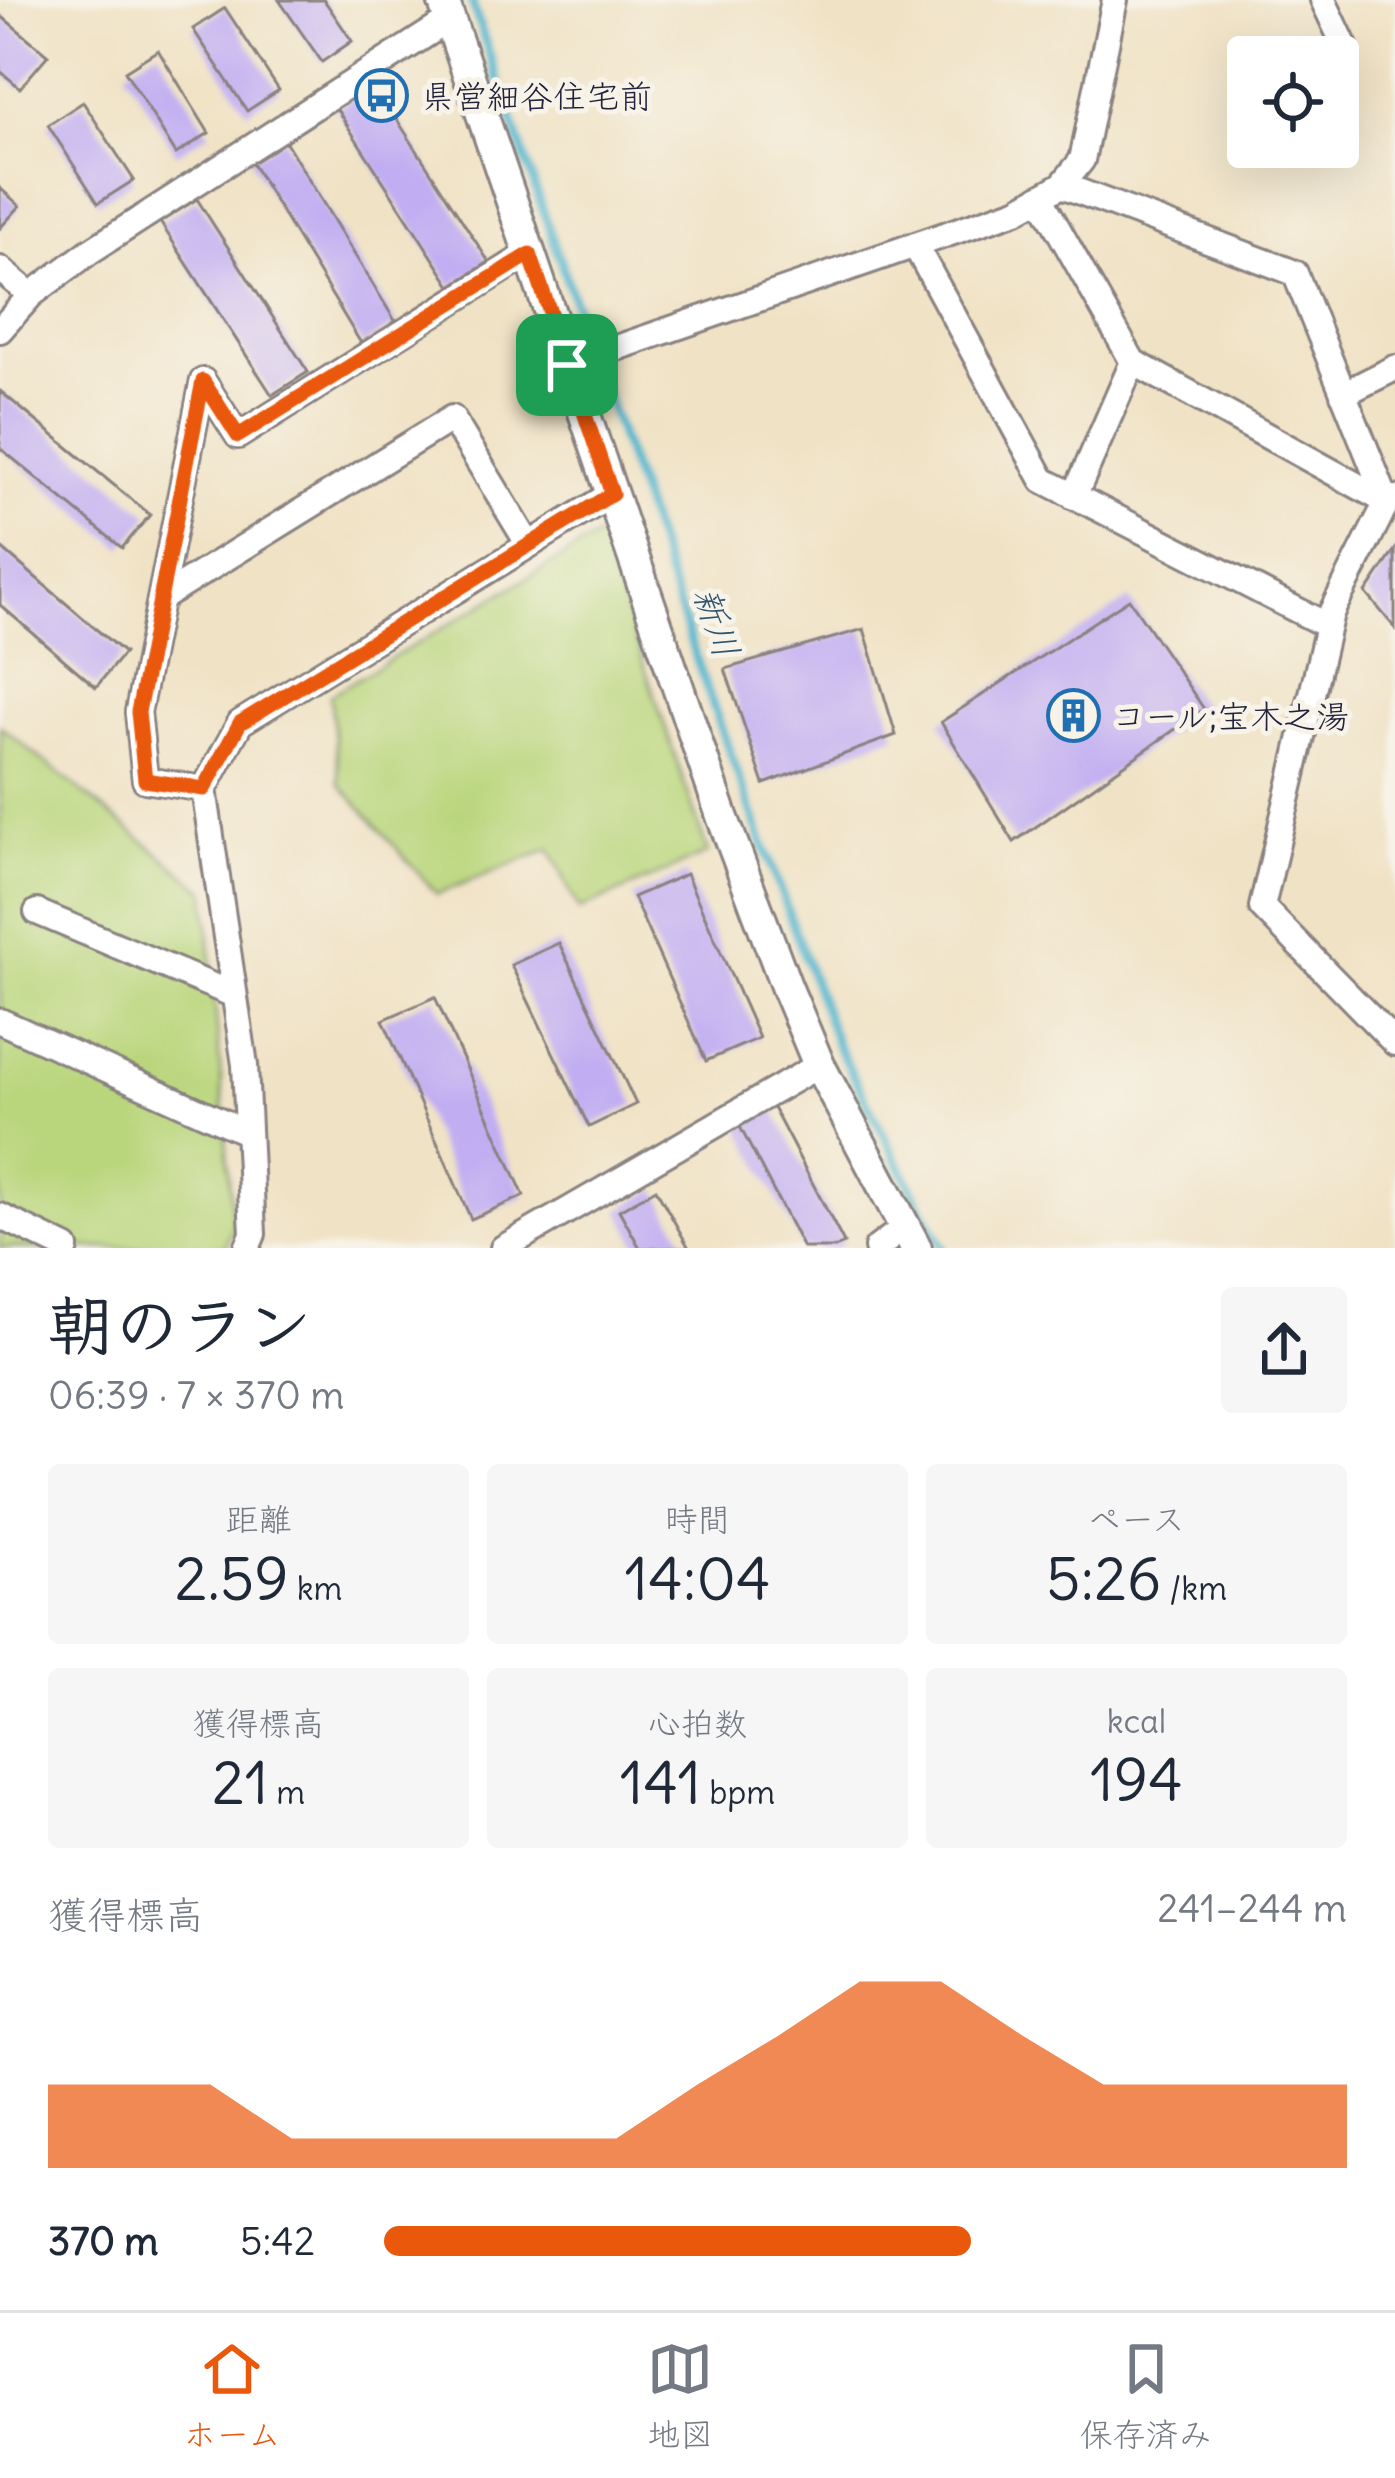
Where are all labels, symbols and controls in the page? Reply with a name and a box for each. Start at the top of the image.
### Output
map controls [1227,36,1359,168]
button: locate [1227,36,1359,168]
bus stop icon: 県営細谷住宅前 [354,68,410,124]
place label: 県営細谷住宅前 [421,75,652,117]
pin [516,314,618,416]
icon: arrive [534,332,600,398]
water label: 新川 [684,581,750,664]
building icon: コール;宝木之湯 [1045,688,1101,744]
place label: コール;宝木之湯 [1112,695,1349,737]
text: 朝のラン [48,1284,312,1367]
button: share [1221,1287,1347,1413]
text: 06:39 · 7 × 370 m [48,1371,345,1420]
text: 距離 [226,1498,292,1540]
text: 時間 [665,1498,731,1540]
text: ペース [1088,1498,1185,1540]
text: 2.59 [175,1541,289,1616]
text: 14:04 [624,1541,771,1616]
text: 5:26 [1046,1541,1161,1616]
text: km [289,1567,342,1609]
text: /km [1161,1567,1227,1609]
text: kcal [1107,1700,1166,1742]
text: 獲得標高 [193,1702,325,1744]
text: 心拍数 [648,1702,747,1744]
text: 194 [1090,1742,1183,1817]
text: 21 [212,1745,268,1820]
text: 141 [620,1745,701,1820]
text: m [268,1771,305,1813]
text: bpm [701,1771,775,1813]
text: 241–244 m [1157,1884,1347,1933]
text: 獲得標高 [48,1891,204,1940]
text: 370 m [48,2217,158,2266]
text: 5:42 [240,2217,315,2266]
tab: ホーム [183,2336,281,2456]
tab: 地図 [647,2336,713,2456]
tab: 保存済み [1080,2336,1212,2456]

